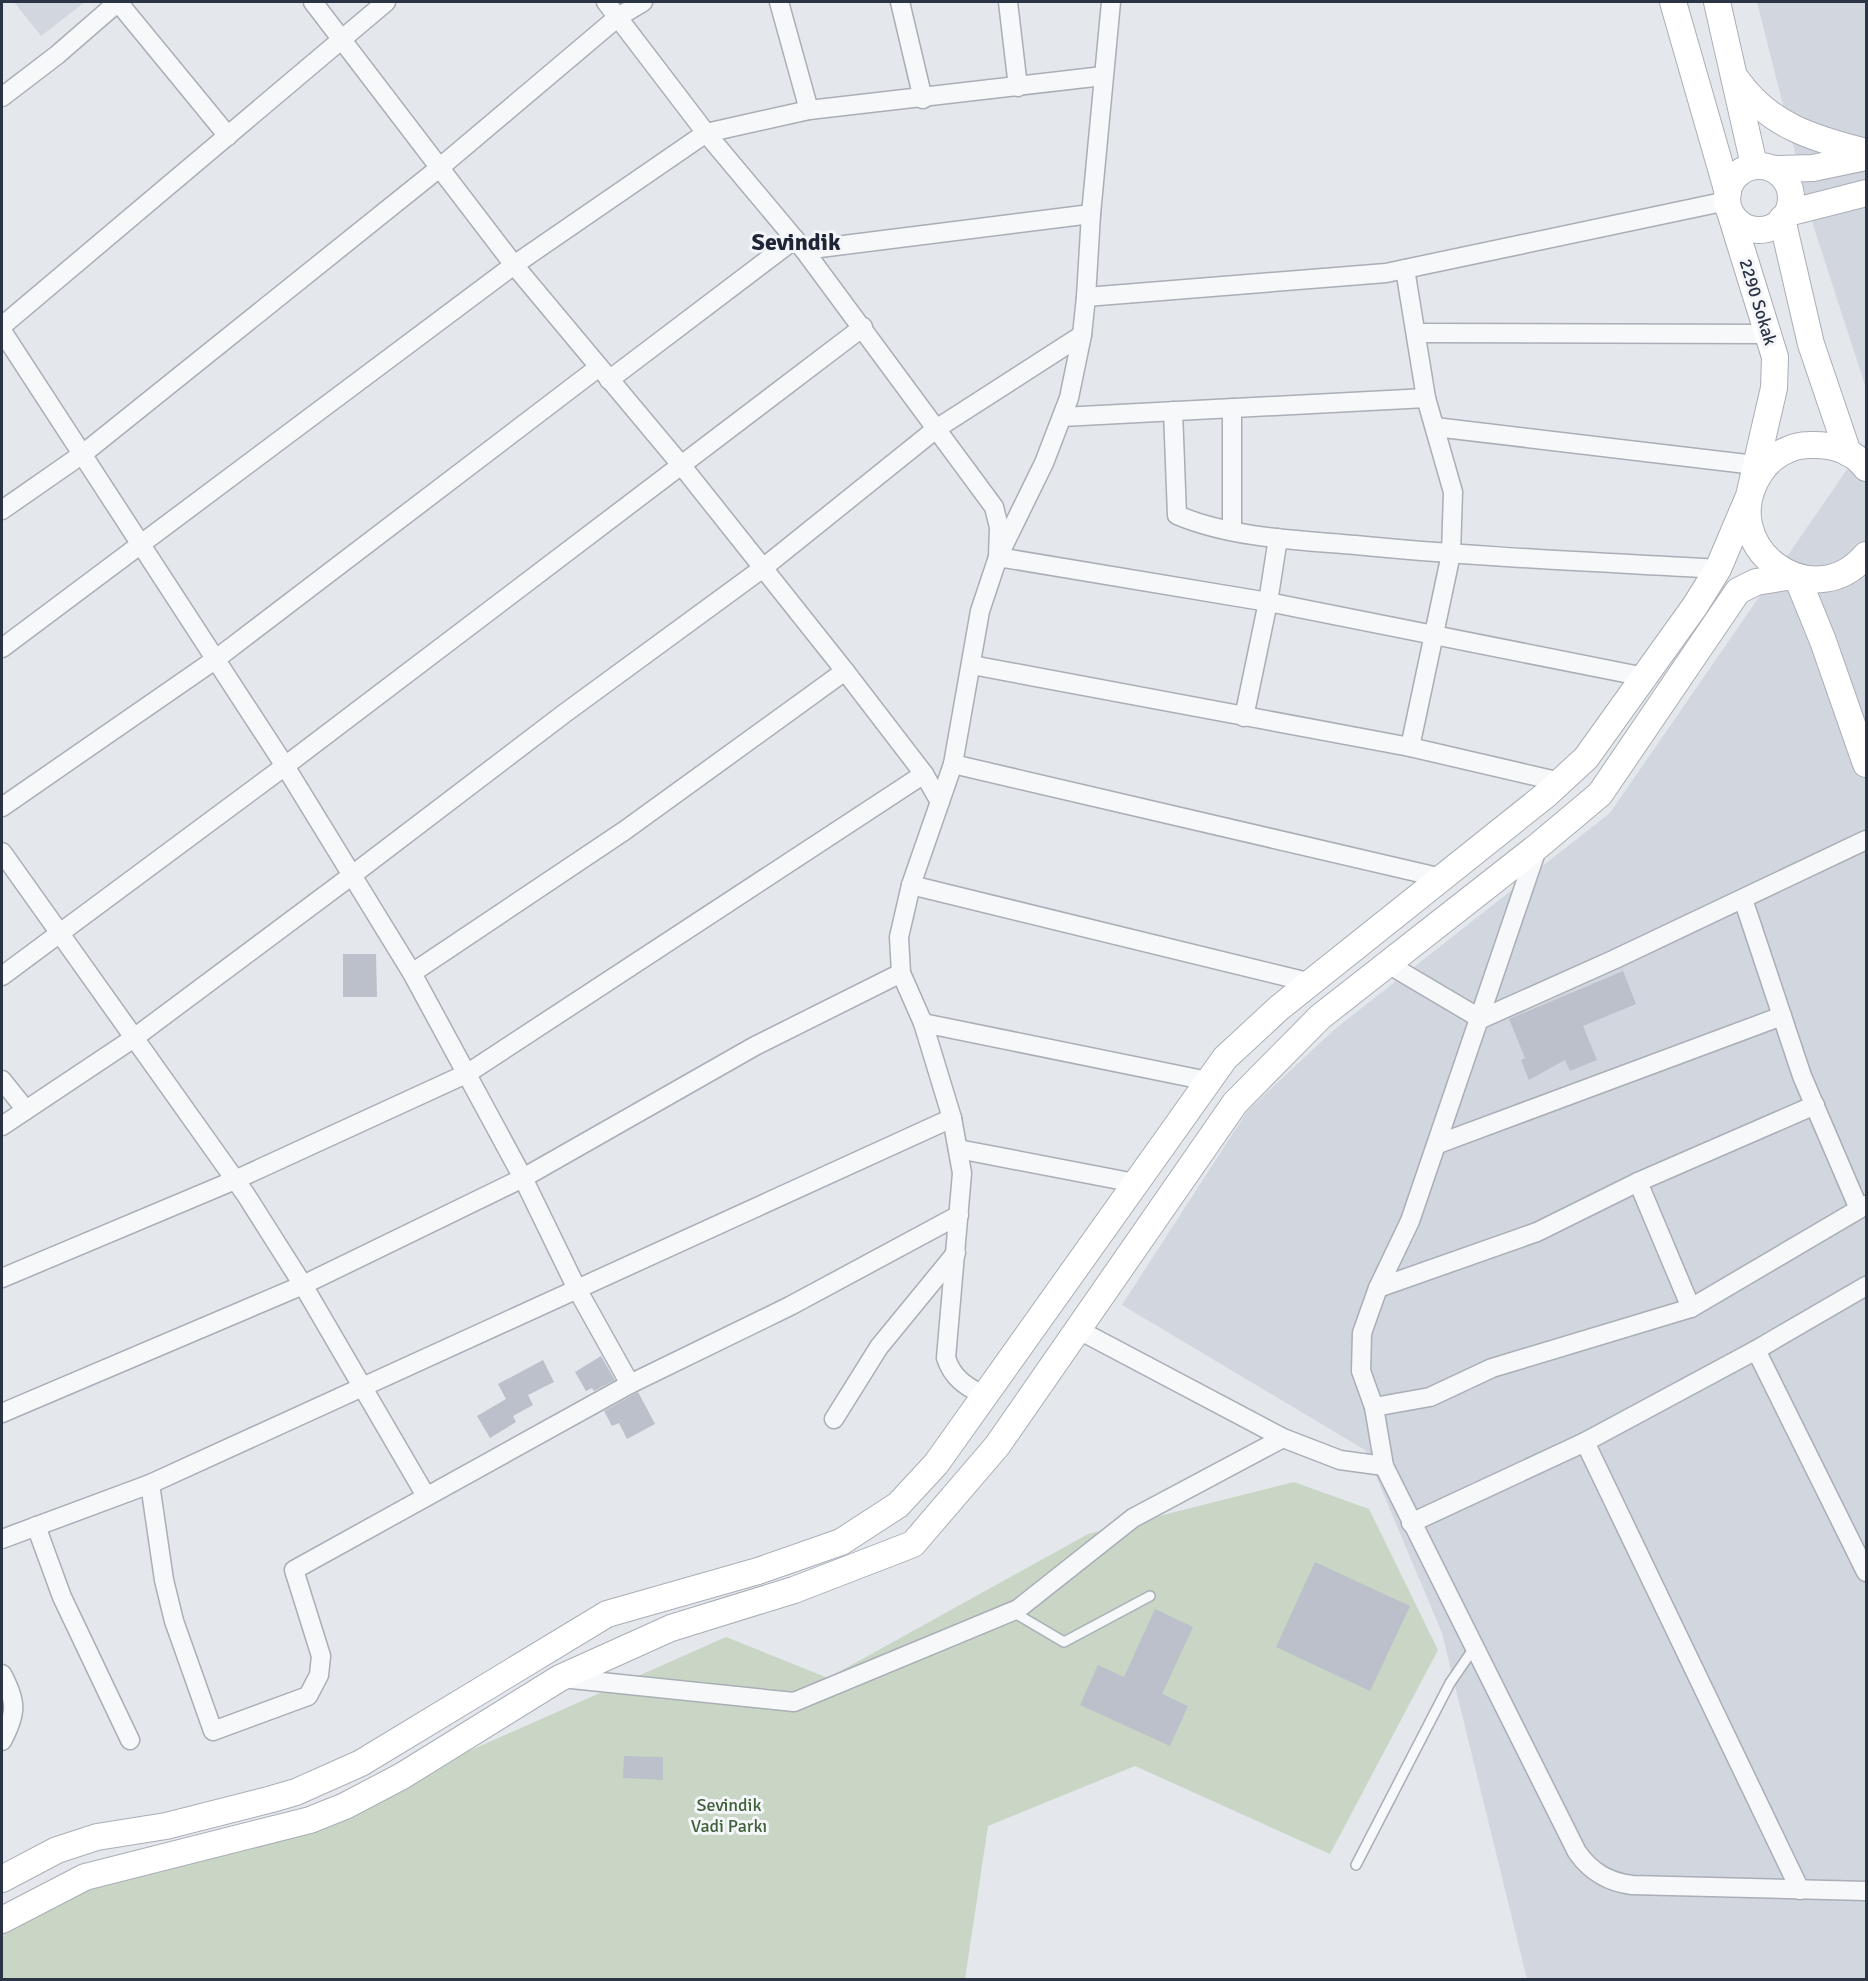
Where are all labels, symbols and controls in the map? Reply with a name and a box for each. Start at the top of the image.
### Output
district label: Sevindik [752,227,841,257]
street label: 2290 Sokak [1734,256,1782,348]
park label: Sevindik Vadi Parkı [691,1794,767,1837]

